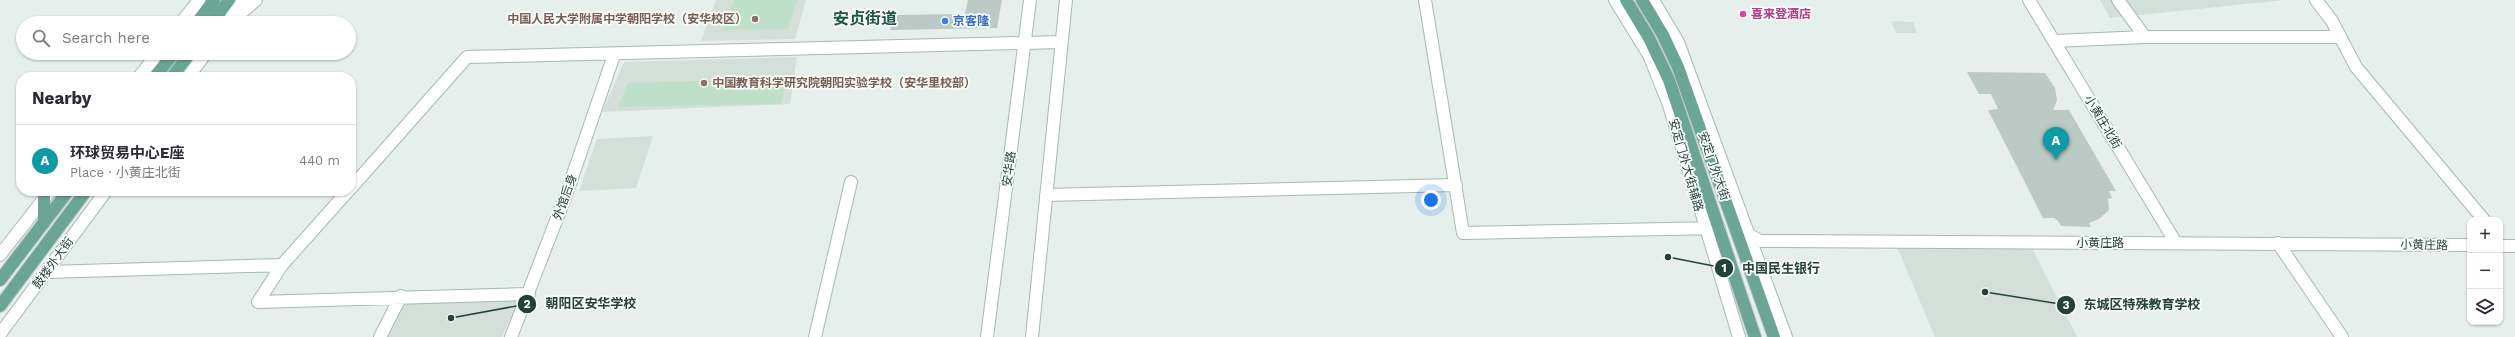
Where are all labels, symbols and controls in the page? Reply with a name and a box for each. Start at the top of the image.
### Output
place label: 喜来登酒店 [1751,7,1811,21]
district label: 安贞街道 [833,9,897,28]
marker: 喜来登酒店 [1738,9,1748,19]
place label: 中国人民大学附属中学朝阳学校（安华校区） [507,12,747,26]
marker: 中国人民大学附属中学朝阳学校（安华校区） [750,14,760,24]
place label: 京客隆 [953,14,990,28]
search box [16,16,356,60]
marker: 京客隆 [940,16,950,26]
icon: search [30,27,52,49]
text: Search here [62,29,150,47]
place label: 中国教育科学研究院朝阳实验学校（安华里校部） [712,76,976,90]
marker: 中国教育科学研究院朝阳实验学校（安华里校部） [699,78,709,88]
text: Nearby [32,88,91,108]
street label: 小黄庄北街 [2082,93,2124,151]
street label: 安定门外大街辅路 [1666,117,1706,213]
pin: A [2043,127,2069,160]
street label: 安定门外大街 [1696,130,1732,202]
text: 环球贸易中心E座 [70,144,184,162]
street label: 安华路 [1000,150,1018,188]
text: A [41,153,49,168]
text: 440 m [299,153,340,168]
text: Place · 小黄庄北街 [70,165,181,180]
street label: 外馆后身 [550,172,580,222]
your location [1421,190,1441,210]
map controls [2467,217,2503,325]
button: + [2467,217,2503,253]
street label: 鼓楼外大街 [30,235,76,291]
street label: 小黄庄路 [2076,236,2124,250]
street label: 小黄庄路 [2400,238,2448,252]
button: − [2467,253,2503,289]
callout: 中国民生银行 [1714,256,1828,281]
text: 1 [1721,261,1727,275]
text: 中国民生银行 [1742,261,1820,276]
button: layers [2467,289,2503,325]
callout: 朝阳区安华学校 [517,291,644,316]
callout: 东城区特殊教育学校 [2056,292,2209,317]
text: 朝阳区安华学校 [545,296,637,311]
text: 2 [523,297,531,311]
text: 东城区特殊教育学校 [2083,297,2201,312]
text: 3 [2062,298,2070,312]

